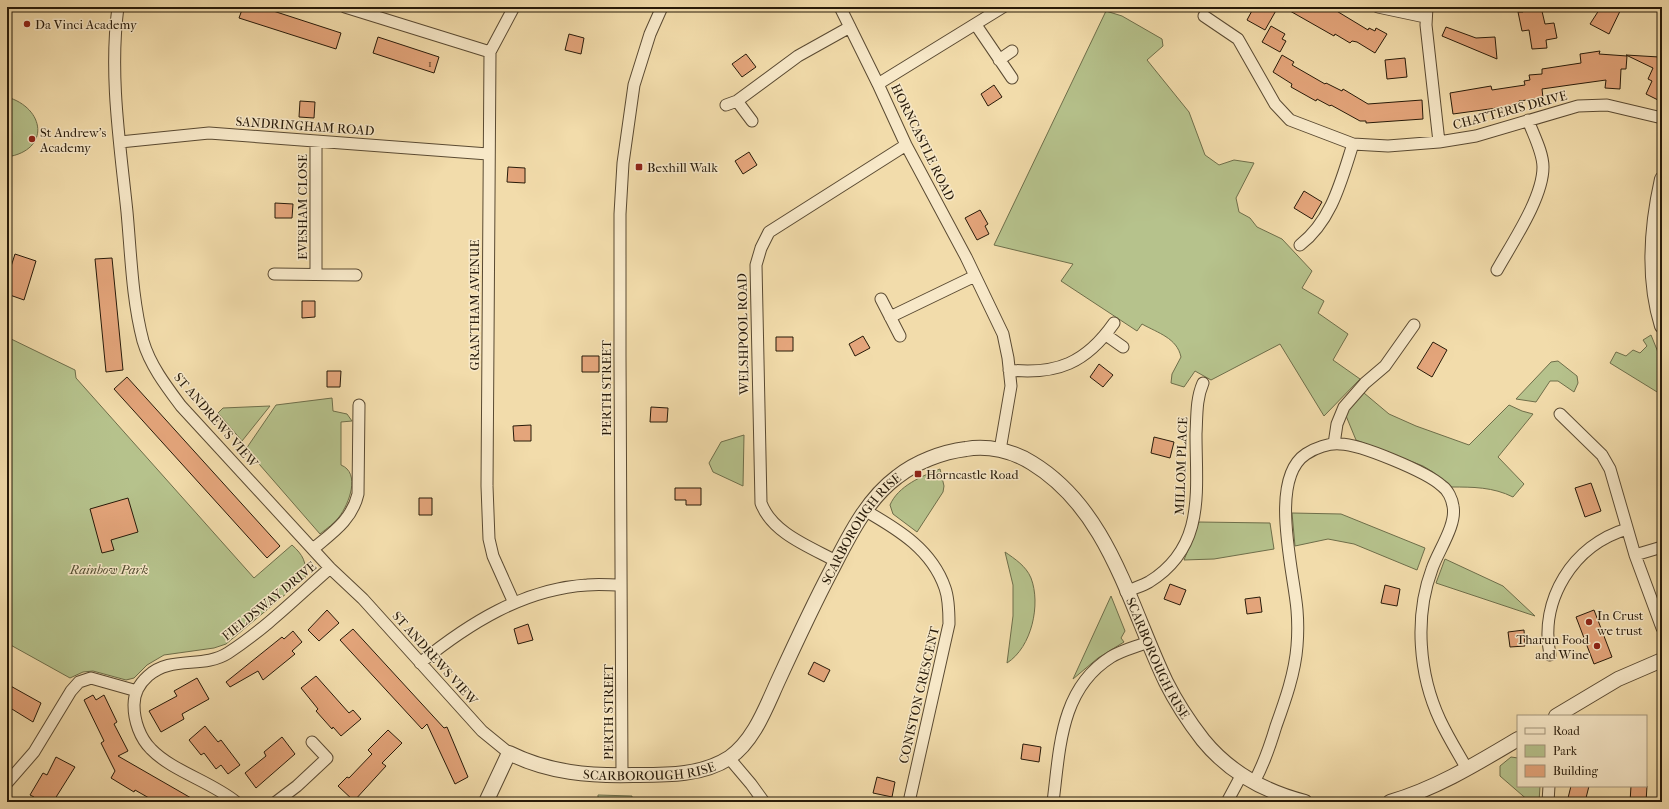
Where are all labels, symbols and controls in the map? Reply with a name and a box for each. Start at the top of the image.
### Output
place label: Da Vinci Academy [35,17,138,32]
marker: Da Vinci Academy [22,19,32,29]
house number: 1 [428,57,432,70]
street label: HORNCASTLE ROAD [888,81,958,203]
street label: CHATTERIS DRIVE [1451,88,1569,132]
street label: SANDRINGHAM ROAD [235,114,375,138]
place label: St Andrew's Academy [39,125,106,155]
marker: St Andrew's Academy [27,134,37,144]
street label: EVESHAM CLOSE [295,154,310,260]
place label: Bexhill Walk [647,160,718,175]
marker: Bexhill Walk [634,162,644,172]
street label: GRANTHAM AVENUE [467,239,482,371]
street label: WELSHPOOL ROAD [734,273,752,396]
street label: PERTH STREET [599,340,614,436]
street label: ST ANDREWS VIEW [171,370,262,471]
street label: MILLOM PLACE [1172,417,1190,515]
place label: Horncastle Road [926,467,1019,482]
street label: SCARBOROUGH RISE [818,469,904,587]
marker: Horncastle Road [913,469,923,479]
street label: FIELDSWAY DRIVE [219,558,319,644]
park label: Rainbow Park [69,562,148,577]
street label: SCARBOROUGH RISE [1123,595,1193,722]
street label: ST ANDREWS VIEW [389,608,482,709]
place label: In Crust we trust [1596,608,1644,638]
marker: In Crust we trust [1584,617,1594,627]
street label: CONISTON CRESCENT [896,625,942,765]
place label: Tharun Food and Wine [1516,632,1590,662]
marker: Tharun Food and Wine [1592,641,1602,651]
street label: PERTH STREET [601,664,616,760]
legend [1517,715,1647,787]
text: Road [1553,724,1580,738]
text: Park [1553,744,1578,758]
street label: SCARBOROUGH RISE [583,758,717,783]
text: Building [1553,764,1598,778]

